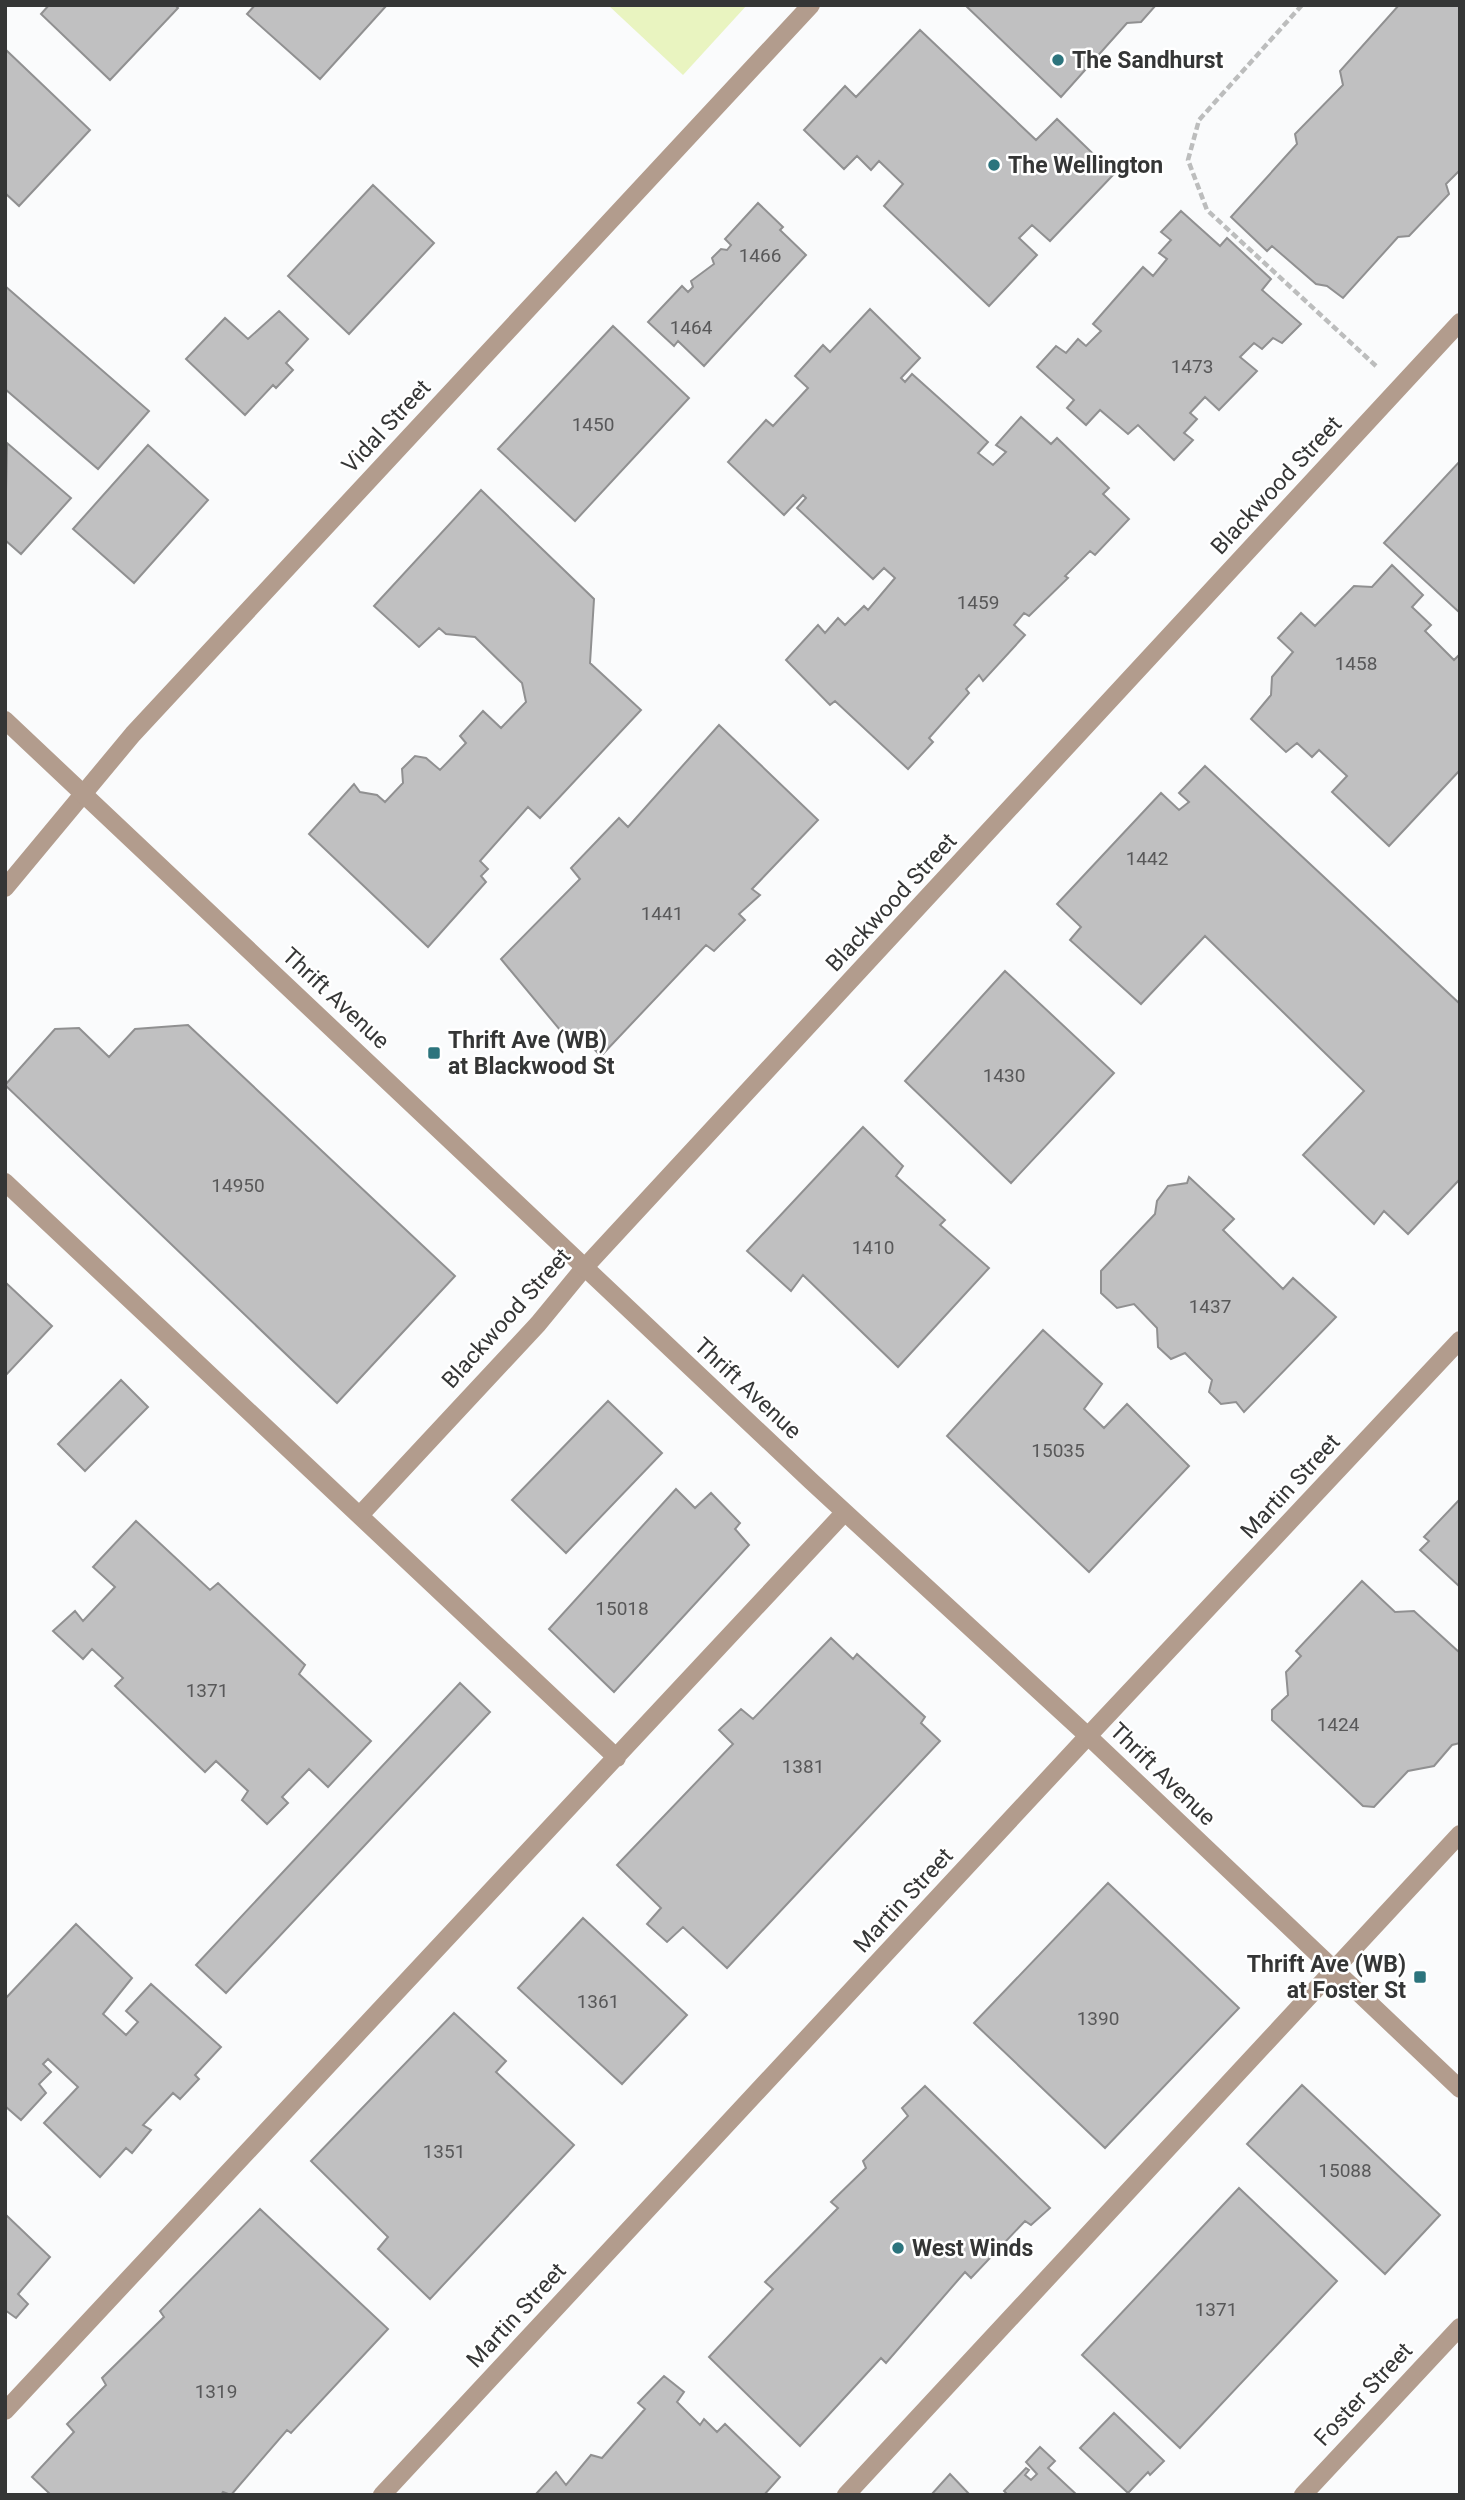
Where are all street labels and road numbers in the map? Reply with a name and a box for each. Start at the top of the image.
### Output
street label: Vidal Street [336,374,436,479]
street label: Blackwood Street [1205,411,1347,560]
street label: Blackwood Street [820,828,962,977]
street label: Thrift Avenue [277,942,395,1055]
street label: Blackwood Street [436,1243,576,1394]
street label: Thrift Avenue [689,1332,807,1445]
street label: Martin Street [1235,1428,1346,1544]
street label: Thrift Avenue [1104,1717,1221,1831]
street label: Martin Street [848,1842,959,1958]
street label: Martin Street [461,2257,572,2373]
street label: Foster Street [1309,2337,1418,2452]

